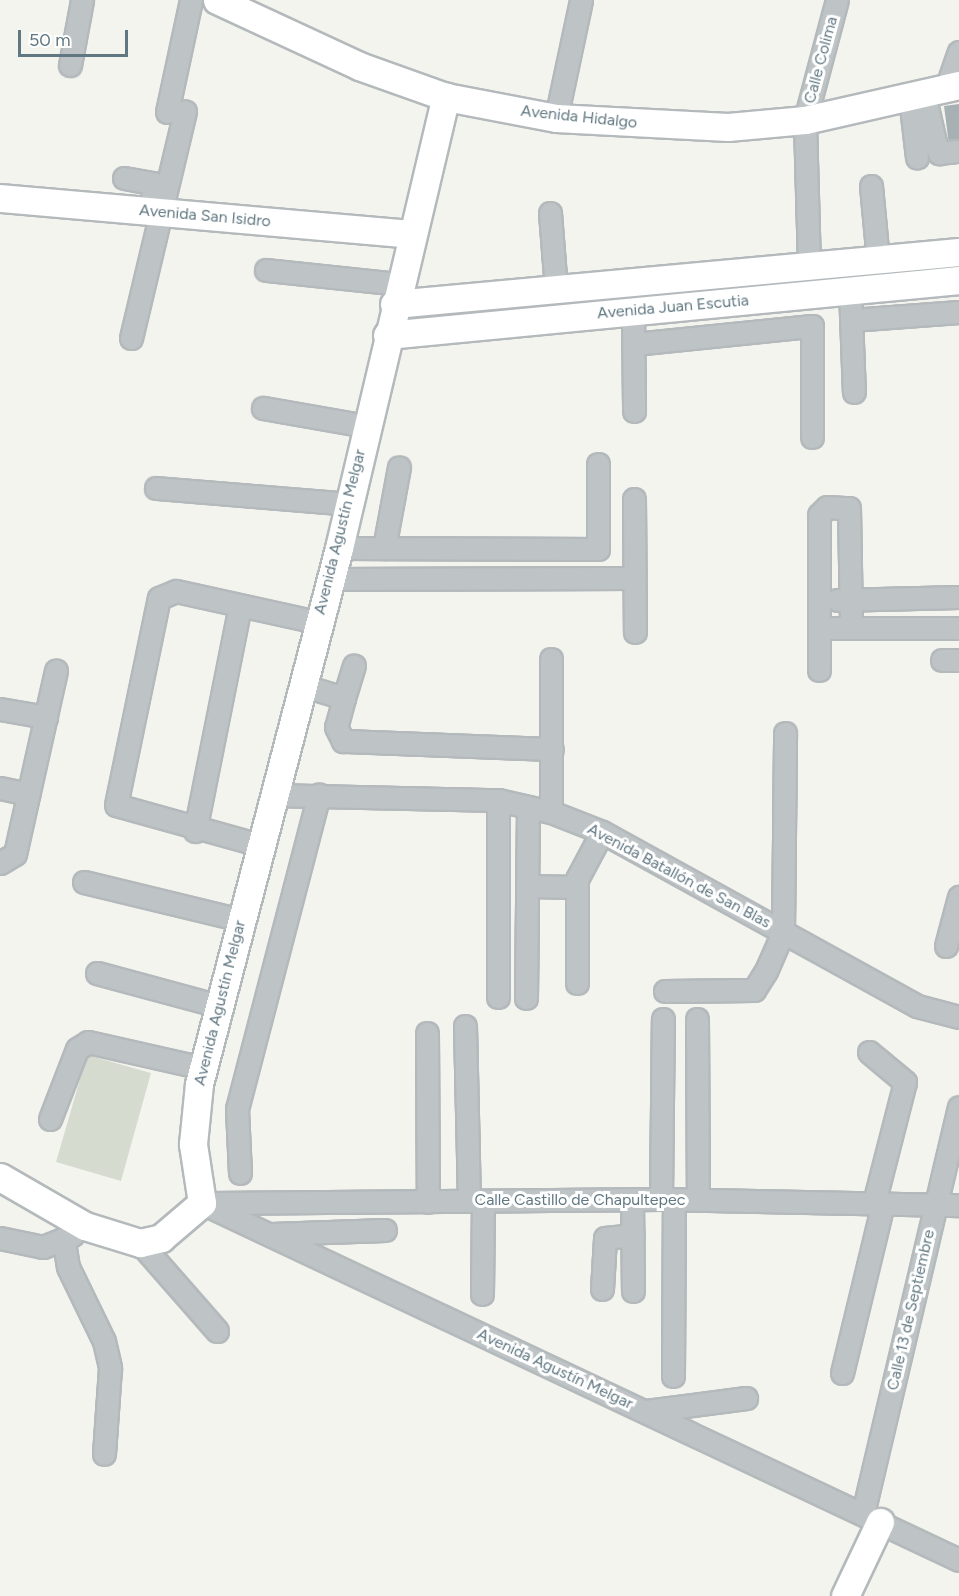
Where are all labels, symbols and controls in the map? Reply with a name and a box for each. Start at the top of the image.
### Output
street label: Calle Colima [800,14,842,106]
scale bar [21,18,130,56]
text: 50 m [29,29,71,51]
street label: Avenida Hidalgo [520,101,638,133]
street label: Avenida San Isidro [138,201,272,231]
street label: Avenida Juan Escutia [596,291,750,323]
street label: Avenida Agustín Melgar [310,447,370,617]
street label: Avenida Batallón de San Blas [584,819,774,933]
street label: Avenida Agustín Melgar [190,918,250,1088]
street label: Calle Castillo de Chapultepec [475,1190,685,1210]
street label: Calle 13 de Septiembre [883,1228,939,1392]
street label: Avenida Agustín Melgar [474,1324,636,1414]

